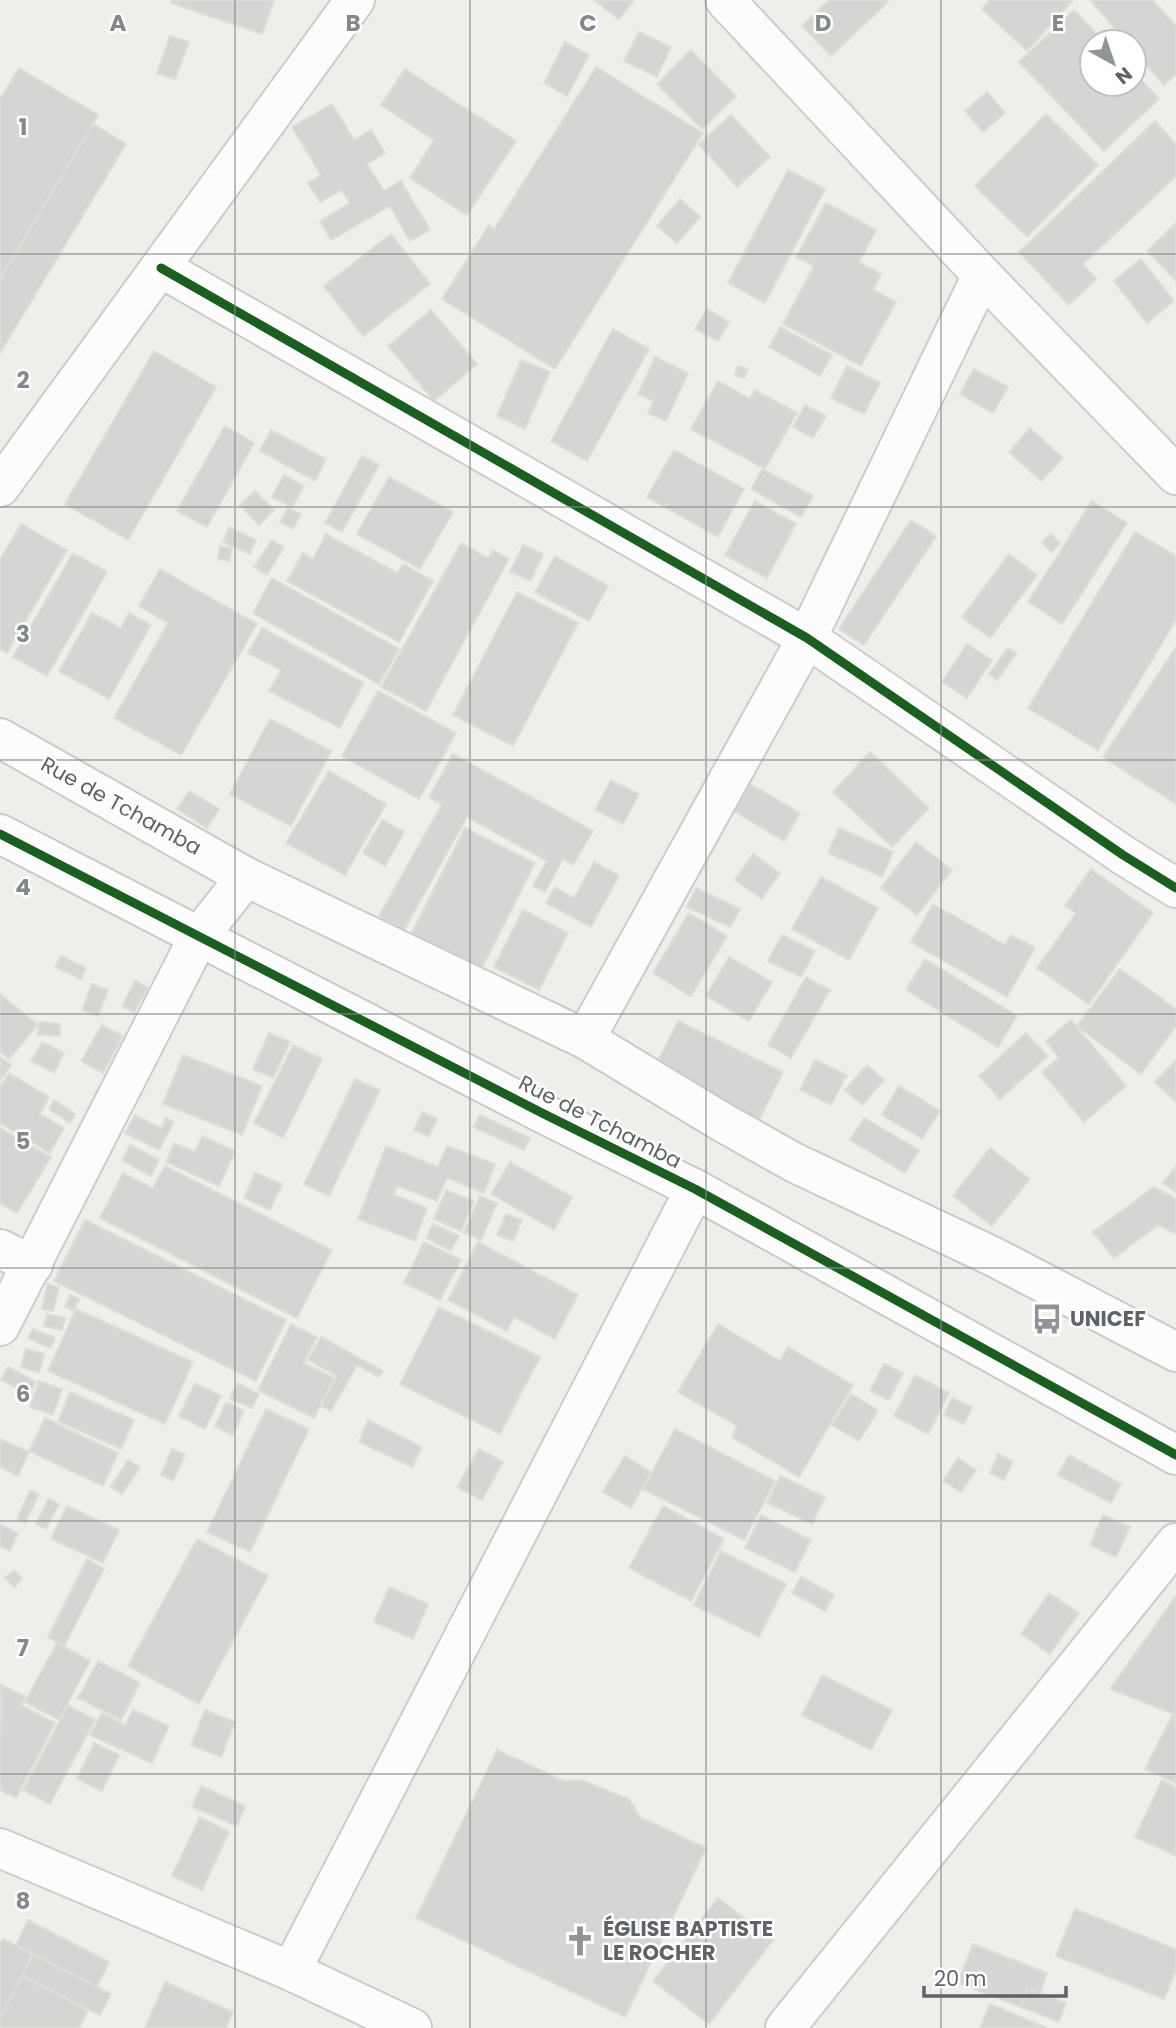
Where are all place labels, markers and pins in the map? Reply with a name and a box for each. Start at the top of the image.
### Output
bus stop icon: UNICEF [1030,1302,1064,1336]
place label: UNICEF [1070,1304,1146,1333]
place label: ÉGLISE BAPTISTE LE ROCHER [603,1914,773,1967]
church icon: ÉGLISE BAPTISTE LE ROCHER [563,1924,597,1958]

